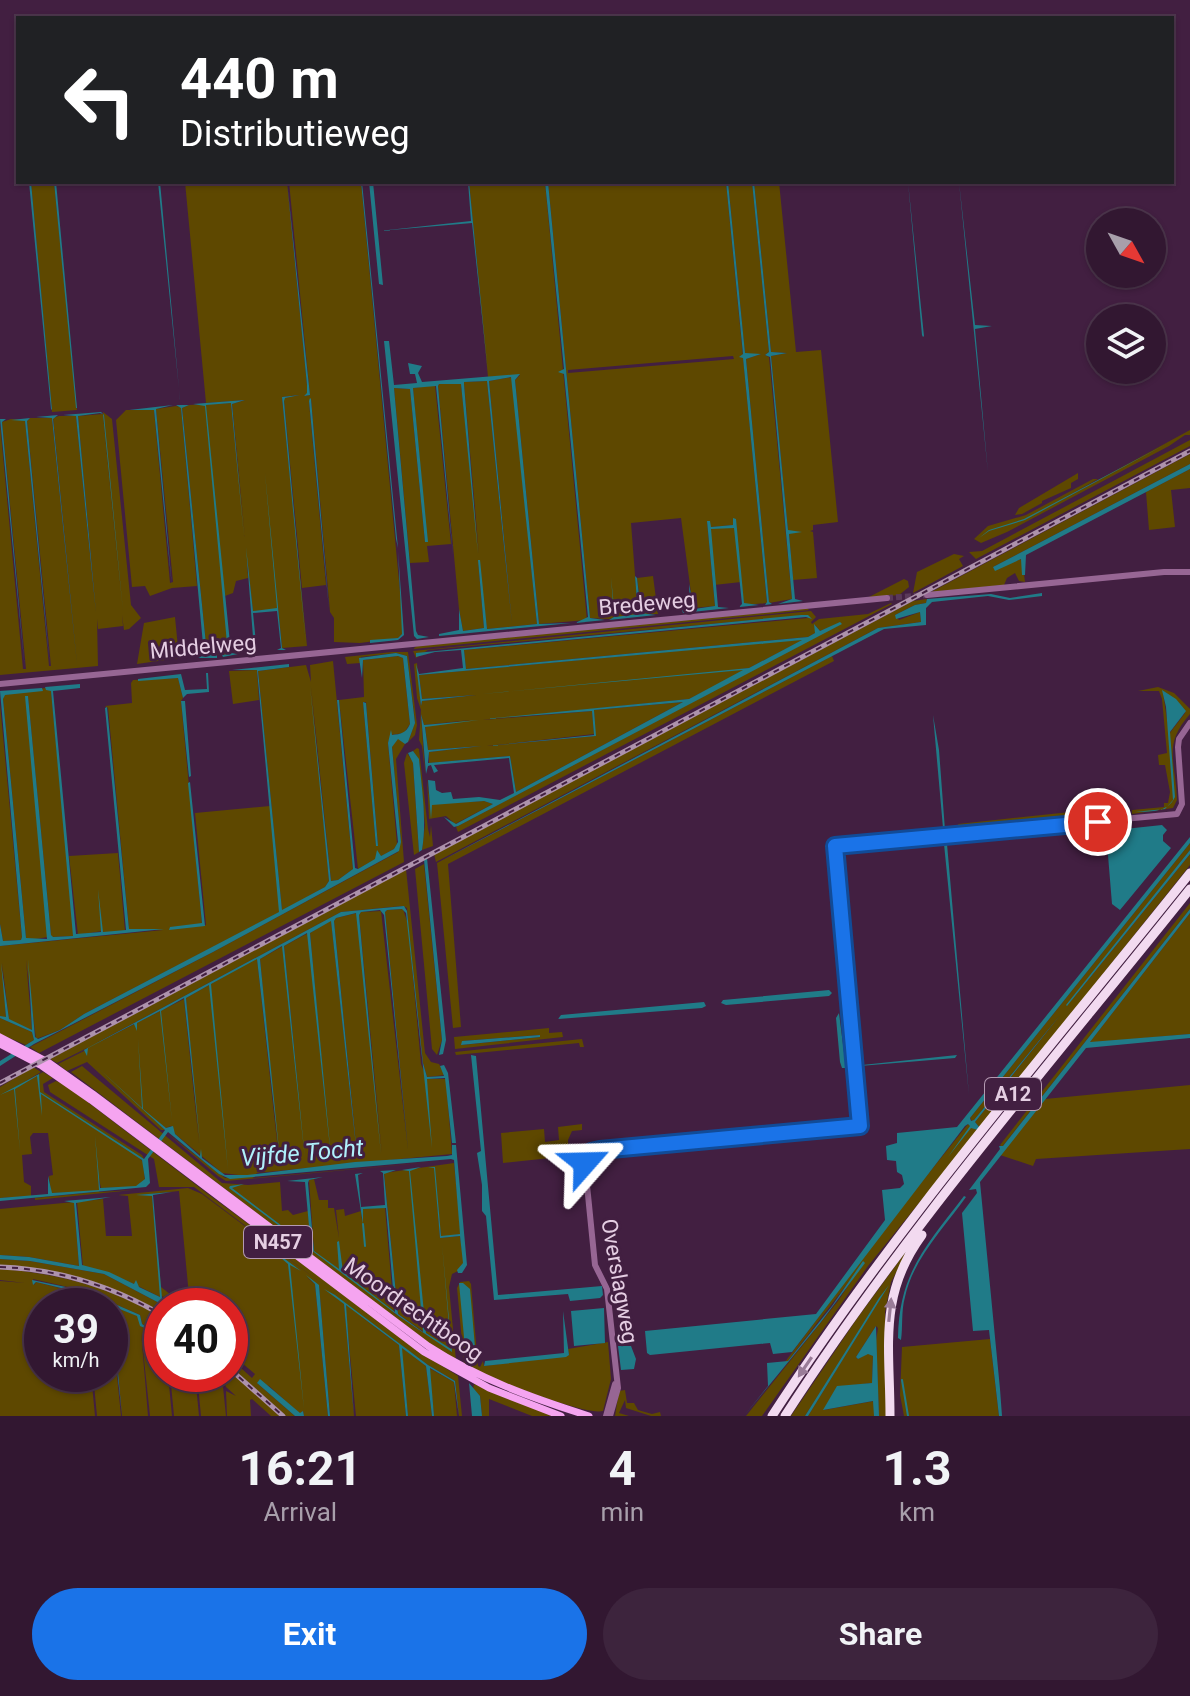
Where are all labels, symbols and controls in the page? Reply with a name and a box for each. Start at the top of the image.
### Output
text: 440 m [180,46,339,112]
icon: left [48,48,152,152]
text: Distributieweg [180,113,410,155]
north arrow [1086,208,1166,288]
map controls [1086,208,1166,384]
button: layers [1086,304,1166,384]
street label: Bredeweg [598,587,697,620]
street label: Middelweg [149,629,257,664]
pin [1064,788,1132,856]
icon: arrive [1076,800,1120,844]
road number: A12 [985,1078,1041,1110]
position arrow [543,1121,627,1205]
water label: Vijfde Tocht [239,1134,365,1172]
street label: Overslagweg [596,1217,643,1345]
road number: N457 [244,1226,312,1258]
street label: Moordrechtboog [340,1252,488,1367]
speed limit sign: 40 [144,1288,248,1392]
one-way arrow [884,1297,897,1322]
text: 39 [53,1306,99,1353]
text: km/h [53,1348,99,1372]
one-way arrow [798,1356,813,1377]
text: 16:21 [238,1440,362,1497]
text: 4 [609,1440,636,1497]
text: 1.3 [883,1440,952,1497]
text: Arrival [263,1497,337,1527]
text: min [601,1497,644,1527]
text: km [899,1497,935,1527]
button: Exit [32,1588,587,1680]
button: Share [603,1588,1158,1680]

